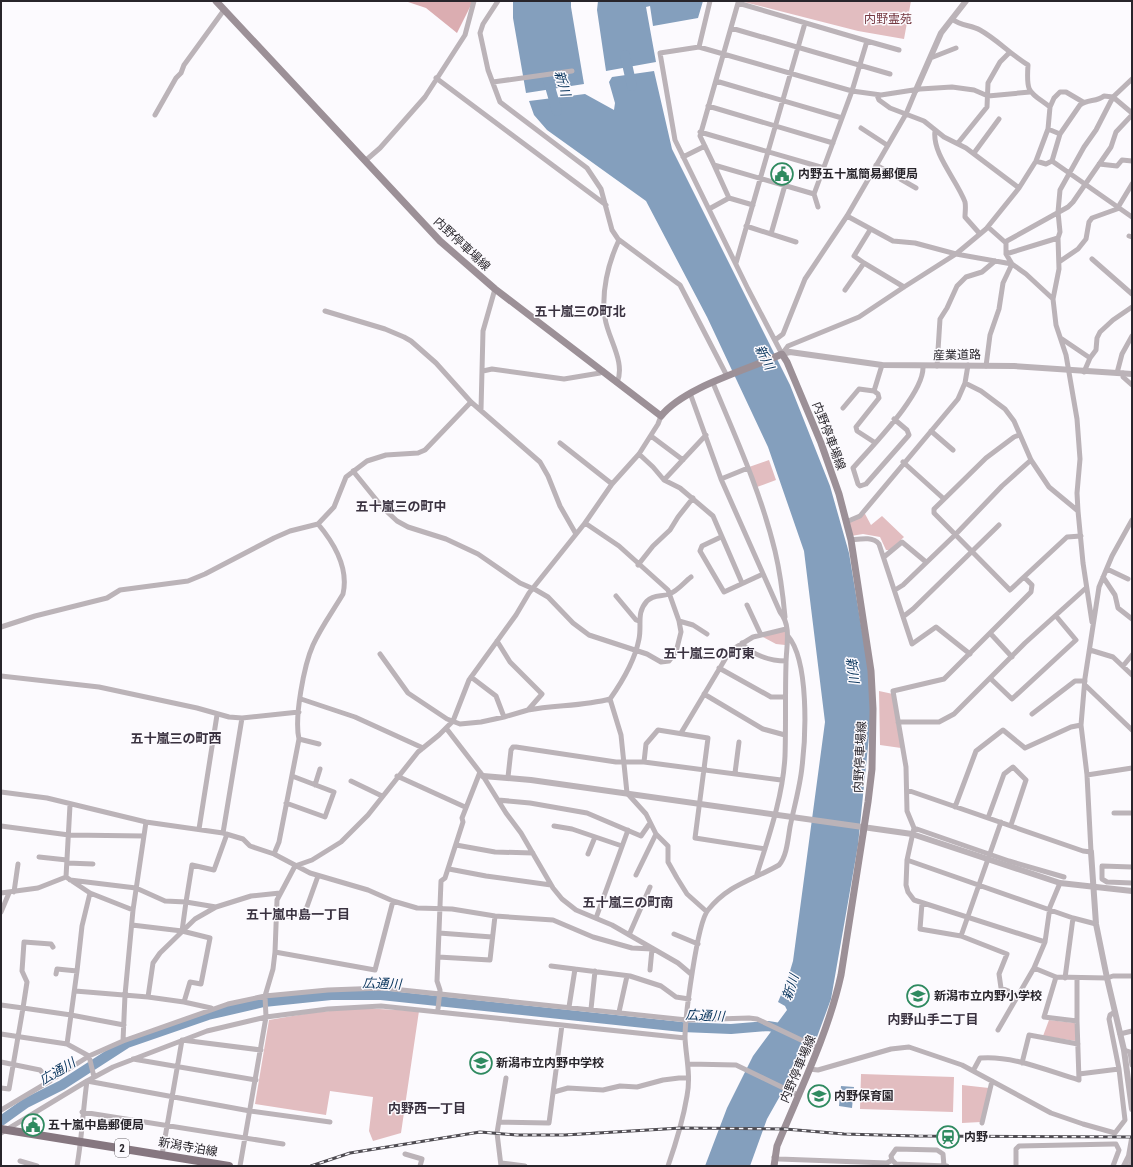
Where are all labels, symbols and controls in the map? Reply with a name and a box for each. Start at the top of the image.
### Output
park label: 内野霊苑 [864,12,912,26]
water label: 新川 [552,69,574,100]
public building icon: 内野五十嵐簡易郵便局 [769,161,795,187]
place label: 内野五十嵐簡易郵便局 [798,167,918,181]
street label: 内野停車場線 [431,214,493,274]
district label: 五十嵐三の町北 [534,304,626,319]
water label: 新川 [752,342,778,374]
street label: 産業道路 [933,348,981,362]
street label: 内野停車場線 [810,400,848,472]
district label: 五十嵐三の町中 [355,499,447,514]
district label: 五十嵐三の町東 [663,646,755,661]
water label: 新川 [843,656,862,686]
street label: 内野停車場線 [851,721,869,793]
district label: 五十嵐三の町西 [130,731,222,746]
district label: 五十嵐三の町南 [582,895,674,910]
district label: 五十嵐中島一丁目 [246,907,350,922]
water label: 新川 [779,971,802,1002]
water label: 広通川 [362,975,404,992]
school or university icon: 新潟市立内野小学校 [905,983,931,1009]
place label: 新潟市立内野小学校 [934,989,1042,1003]
water label: 広通川 [685,1007,727,1024]
district label: 内野山手二丁目 [887,1012,979,1027]
street label: 内野停車場線 [777,1033,819,1105]
school or university icon: 新潟市立内野中学校 [468,1050,494,1076]
water label: 広通川 [37,1054,80,1088]
place label: 新潟市立内野中学校 [496,1056,604,1070]
school or university icon: 内野保育園 [806,1083,832,1109]
place label: 内野保育園 [834,1089,894,1103]
district label: 内野西一丁目 [388,1101,466,1116]
public building icon: 五十嵐中島郵便局 [20,1112,46,1138]
place label: 五十嵐中島郵便局 [48,1118,144,1132]
station icon: 内野 [935,1124,961,1150]
place label: 内野 [964,1130,988,1144]
street label: 新潟寺泊線 [157,1135,219,1159]
road number: 2 [115,1139,129,1157]

